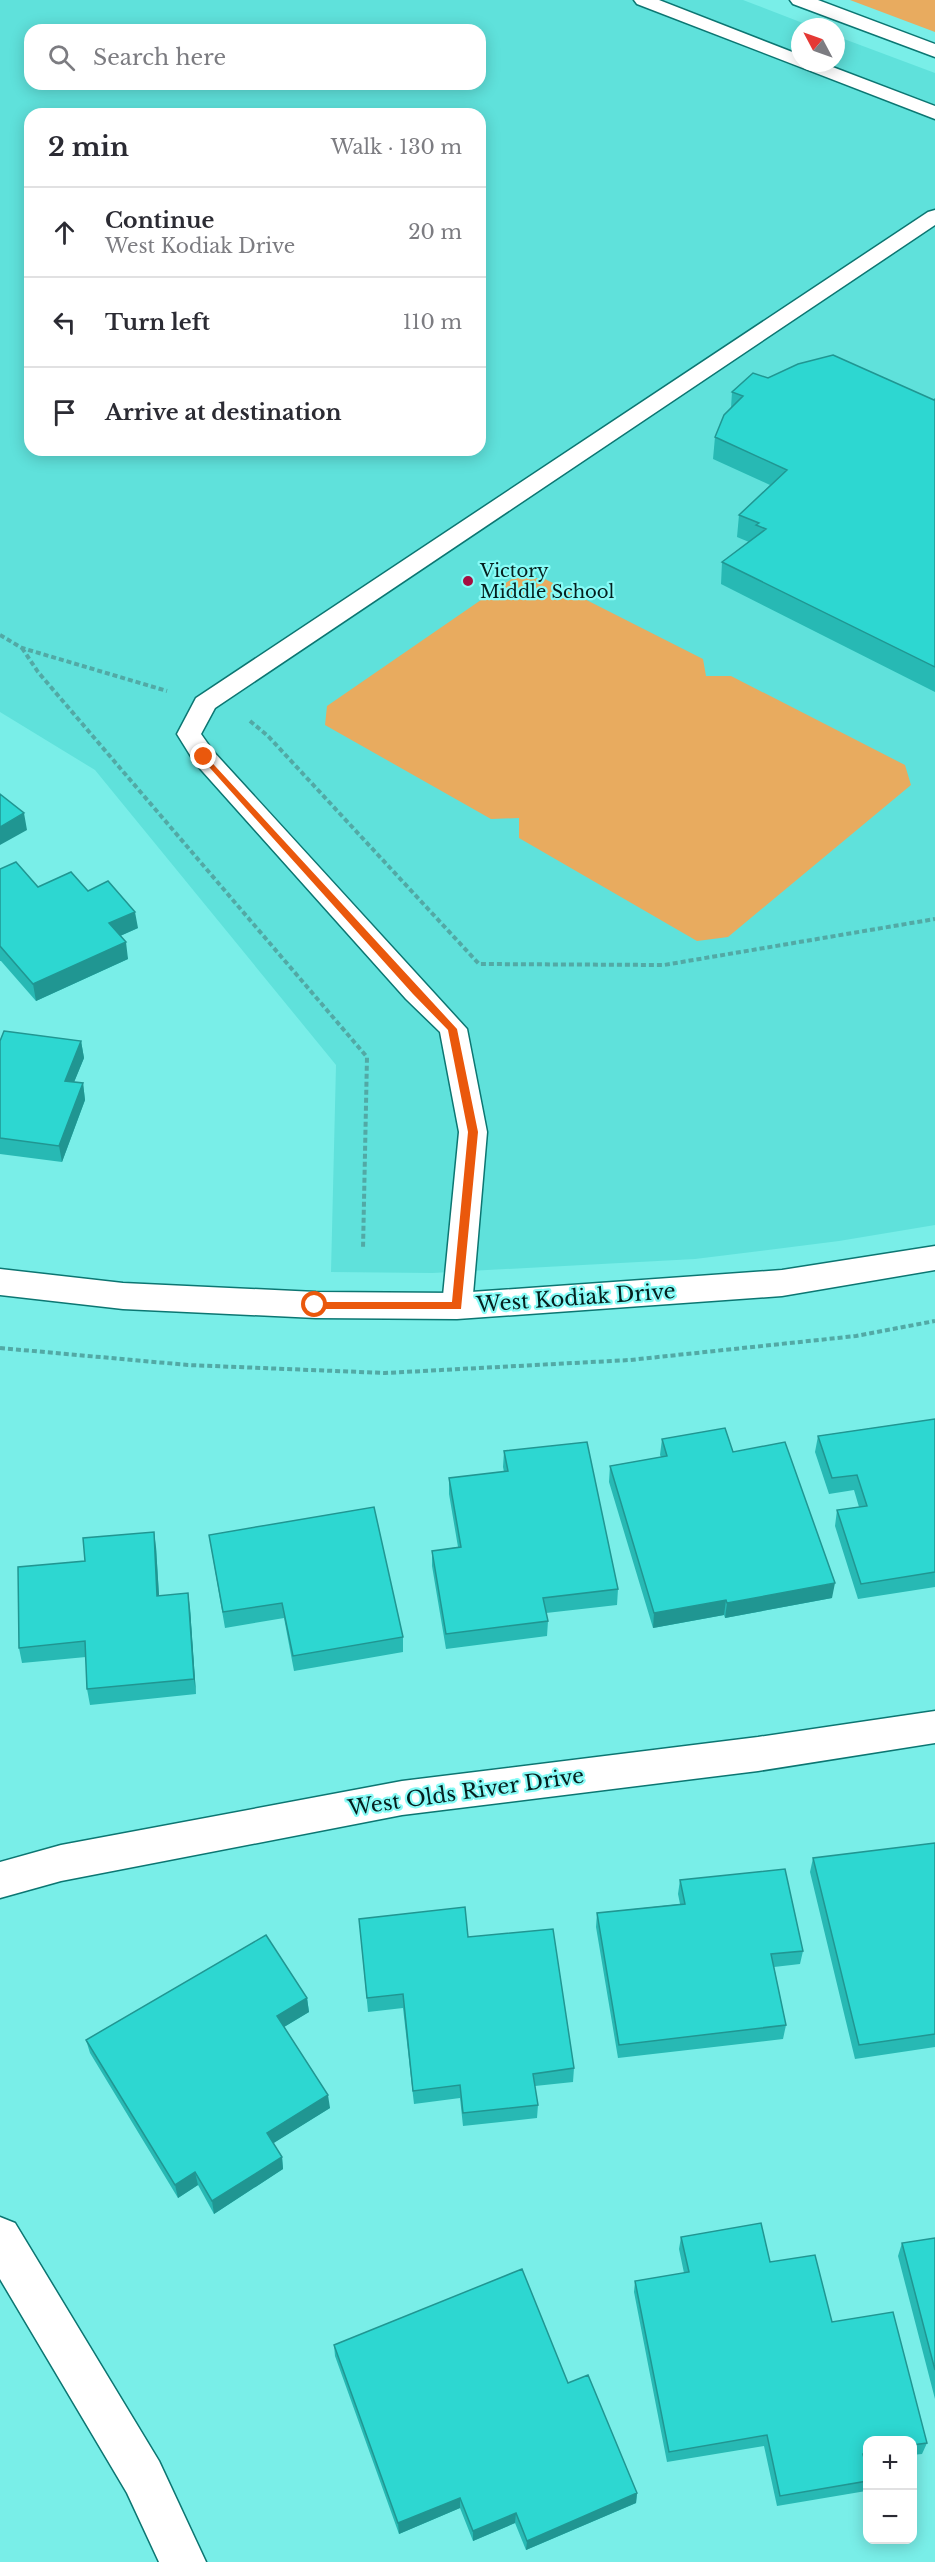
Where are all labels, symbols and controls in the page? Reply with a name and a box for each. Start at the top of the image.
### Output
north arrow [791,18,845,72]
search box [24,24,486,90]
icon: search [45,41,78,74]
text: Search here [93,44,226,71]
text: 2 min [48,131,129,163]
text: Walk · 130 m [331,135,462,159]
text: Continue [105,207,214,234]
icon: ahead [48,216,81,249]
text: 20 m [408,220,462,244]
text: West Kodiak Drive [105,234,295,258]
icon: left [48,306,81,339]
text: Turn left [105,309,210,336]
text: 110 m [403,310,462,334]
icon: arrive [48,396,81,429]
text: Arrive at destination [105,399,342,426]
place label: Victory Middle School [479,560,615,603]
marker: Victory Middle School [461,574,475,588]
route end [190,743,216,769]
street label: West Kodiak Drive [474,1278,677,1318]
route start [301,1291,327,1317]
street label: West Olds River Drive [345,1763,586,1822]
map controls [863,2436,917,2544]
button: + [863,2436,917,2490]
button: − [863,2490,917,2544]

